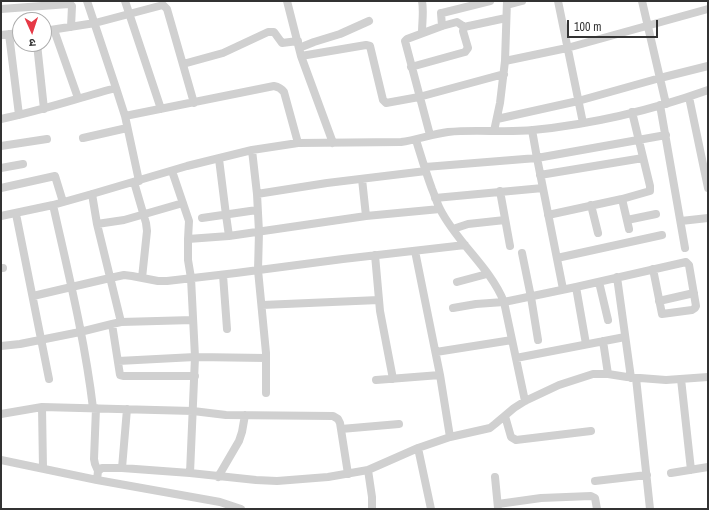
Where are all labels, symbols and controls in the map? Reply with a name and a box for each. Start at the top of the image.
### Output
north arrow [12,12,52,52]
scale bar [569,12,660,38]
text: 100 m [574,19,601,35]
text: उ [29,36,36,50]

